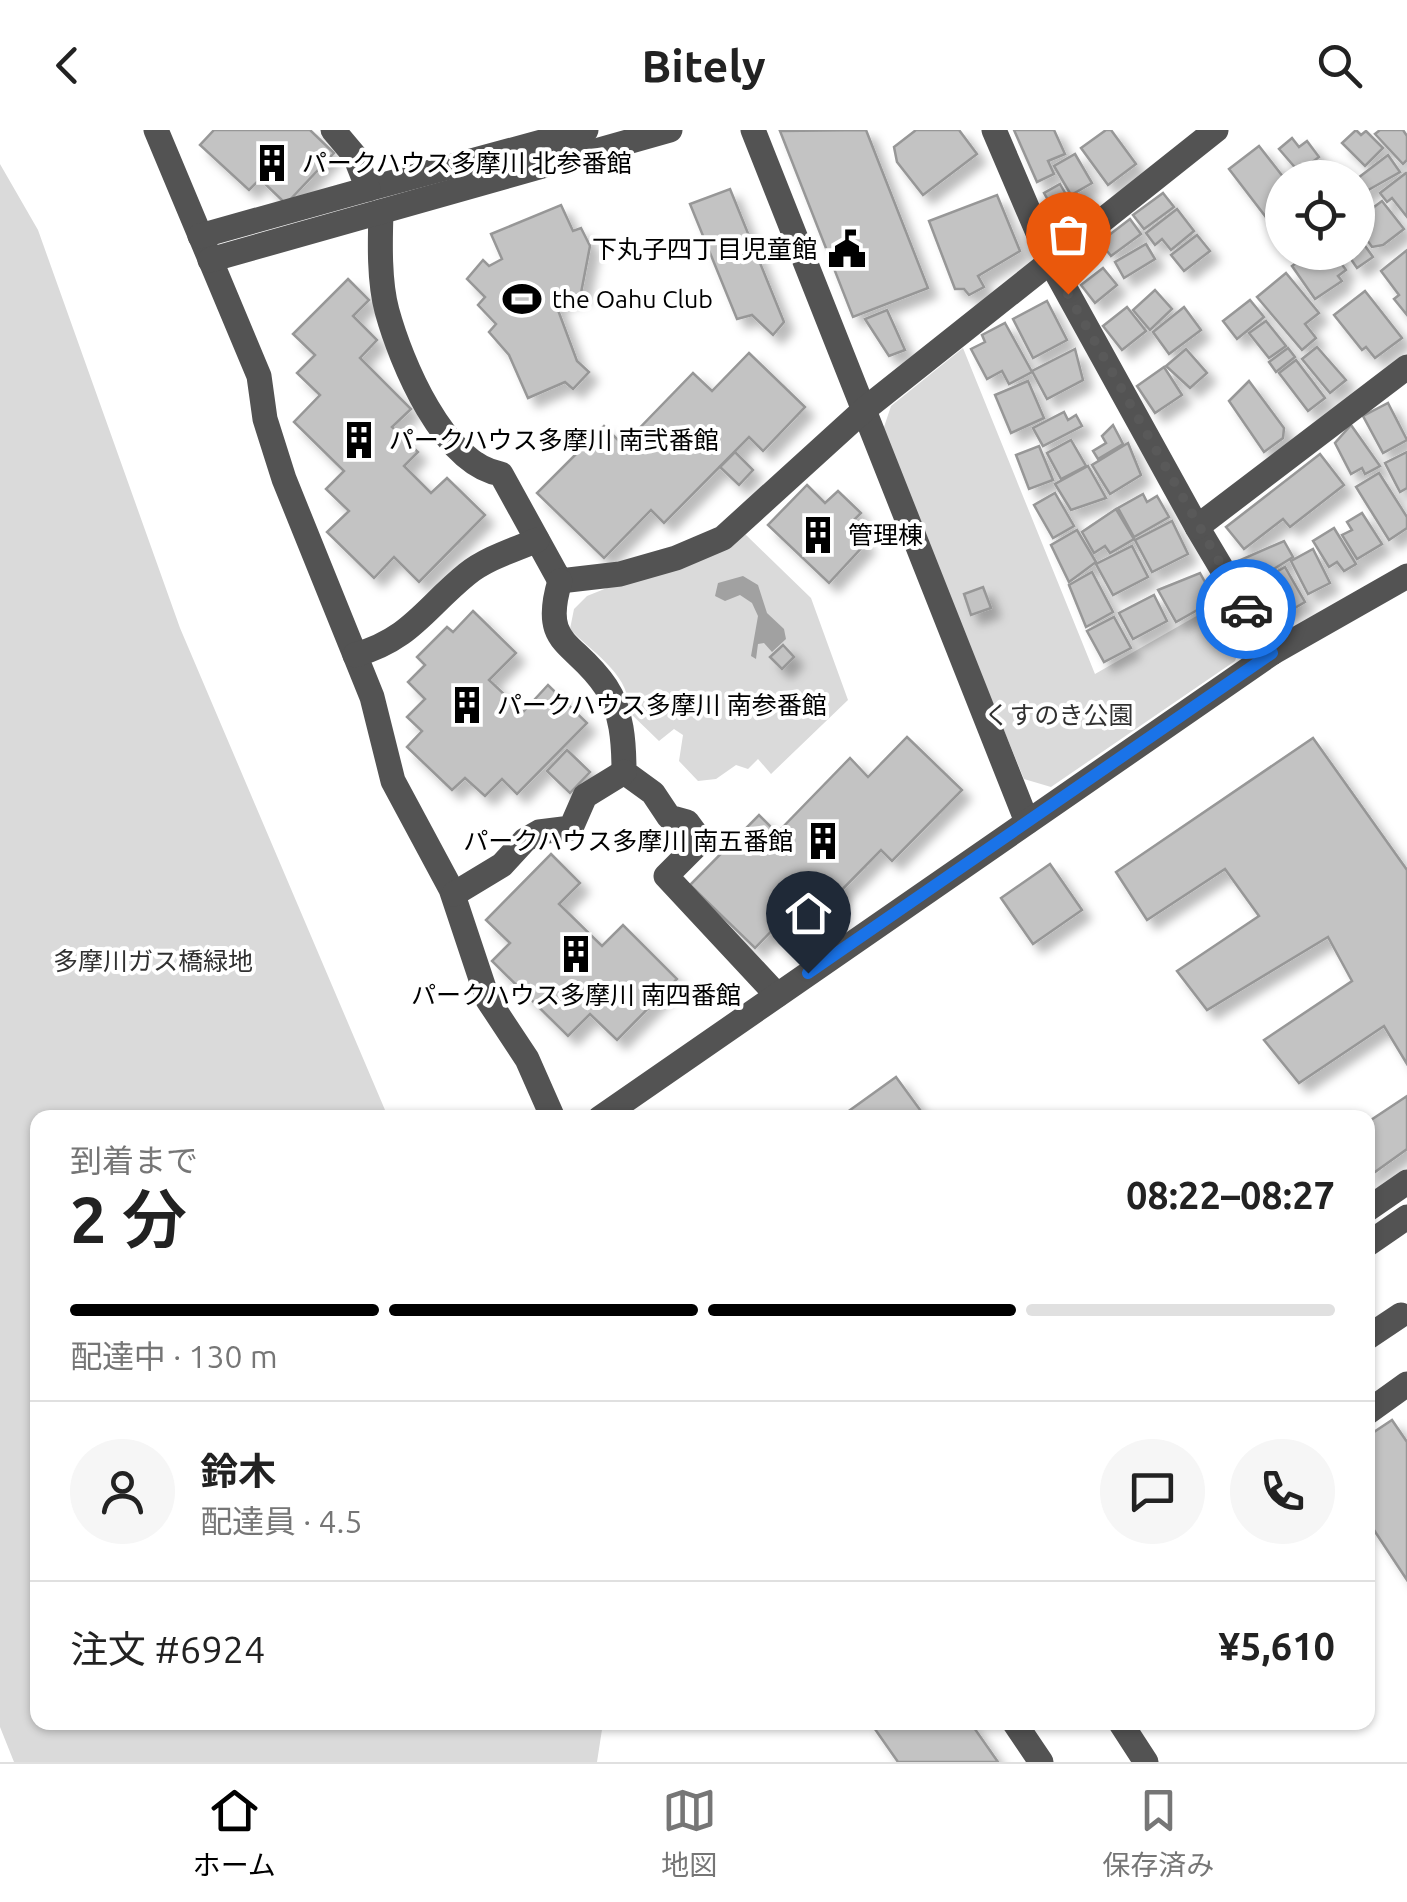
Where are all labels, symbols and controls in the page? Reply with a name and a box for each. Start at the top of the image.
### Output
icon: back [40,38,95,93]
icon: search [1312,38,1367,93]
text: Bitely [641,40,766,91]
building icon: パークハウス多摩川 北参番館 [251,142,293,184]
place label: パークハウス多摩川 北参番館 [302,149,631,177]
map controls [1265,160,1375,270]
button: locate [1265,160,1375,270]
pin [1026,192,1111,295]
icon: bag [1041,207,1096,262]
public building icon: 下丸子四丁目児童館 [826,228,868,270]
place label: 下丸子四丁目児童館 [592,235,817,263]
sports icon: the Oahu Club [501,278,543,320]
place label: the Oahu Club [552,285,713,313]
building icon: パークハウス多摩川 南弐番館 [338,419,380,461]
place label: パークハウス多摩川 南弐番館 [389,426,718,454]
building icon: 管理棟 [797,514,839,556]
place label: 管理棟 [848,521,923,549]
courier [1196,559,1296,659]
icon: car [1219,582,1274,637]
building icon: パークハウス多摩川 南参番館 [446,684,488,726]
place label: パークハウス多摩川 南参番館 [497,691,826,719]
park label: くすのき公園 [984,701,1134,729]
building icon: パークハウス多摩川 南五番館 [802,820,844,862]
place label: パークハウス多摩川 南五番館 [464,827,793,855]
pin [766,871,851,974]
icon: home [781,886,836,941]
building icon: パークハウス多摩川 南四番館 [555,933,597,975]
park label: 多摩川ガス橋緑地 [53,947,253,975]
place label: パークハウス多摩川 南四番館 [411,981,741,1009]
text: 到着まで [70,1142,198,1178]
text: 08:22–08:27 [1126,1174,1335,1216]
text: 2 分 [70,1182,187,1255]
text: 配達中 · 130 m [70,1338,278,1374]
button: person [70,1439,175,1544]
button: chat [1100,1439,1205,1544]
button: phone [1230,1439,1335,1544]
text: 鈴木 [200,1450,276,1492]
text: 配達員 · 4.5 [200,1503,363,1539]
text: ¥5,610 [1218,1625,1335,1667]
text: 注文 #6924 [70,1628,265,1670]
tab: ホーム [193,1783,276,1883]
tab: 地図 [661,1783,717,1883]
tab: 保存済み [1102,1783,1214,1883]

